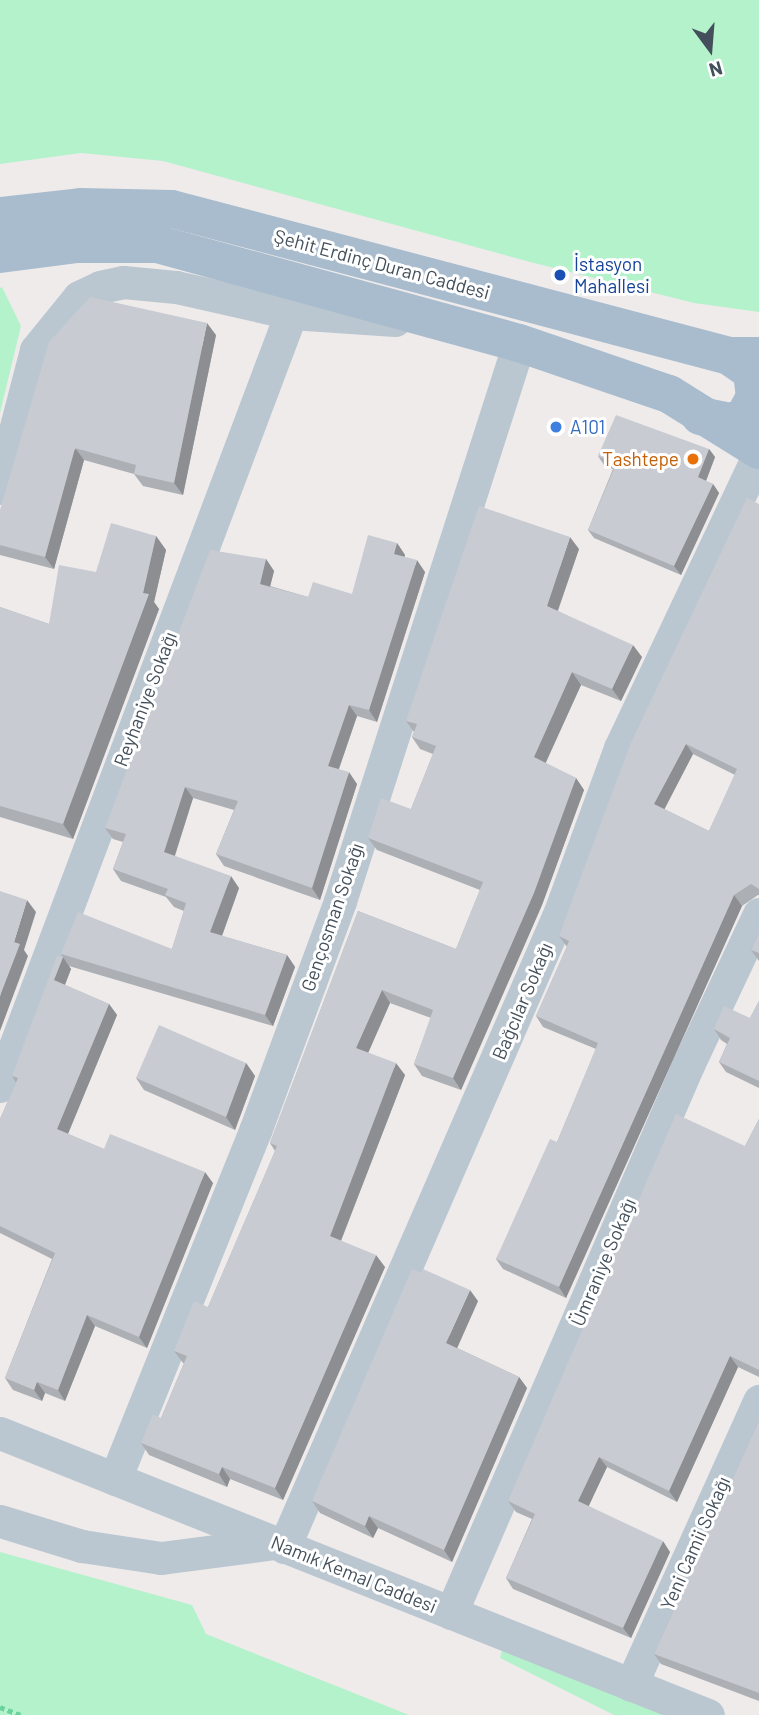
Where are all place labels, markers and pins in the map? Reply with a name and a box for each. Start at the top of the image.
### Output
place label: İstasyon Mahallesi [574,253,650,297]
marker: İstasyon Mahallesi [552,267,568,283]
place label: A101 [570,416,605,438]
marker: A101 [548,419,564,435]
place label: Tashtepe [602,448,679,470]
marker: Tashtepe [685,451,701,467]

